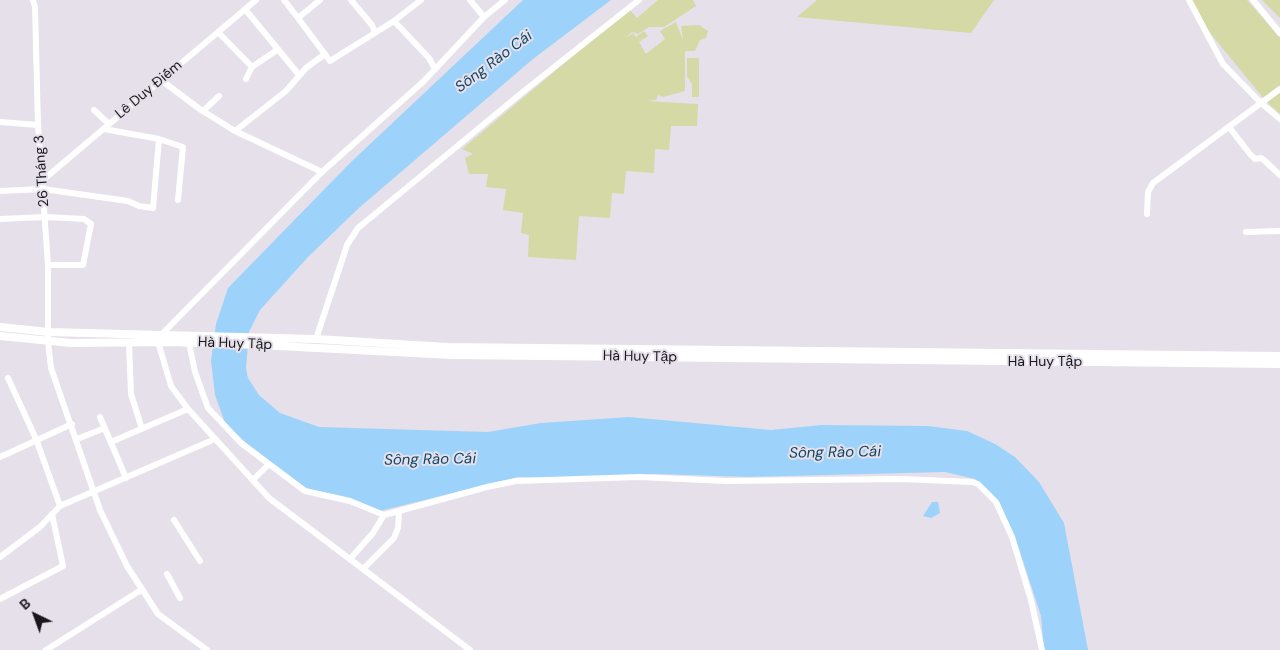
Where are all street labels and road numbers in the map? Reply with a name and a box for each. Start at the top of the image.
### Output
street label: Lê Duy Điếm [112,57,186,123]
street label: 26 Tháng 3 [31,135,53,207]
street label: Hà Huy Tập [198,334,272,354]
street label: Hà Huy Tập [603,348,677,366]
street label: Hà Huy Tập [1008,354,1082,370]

